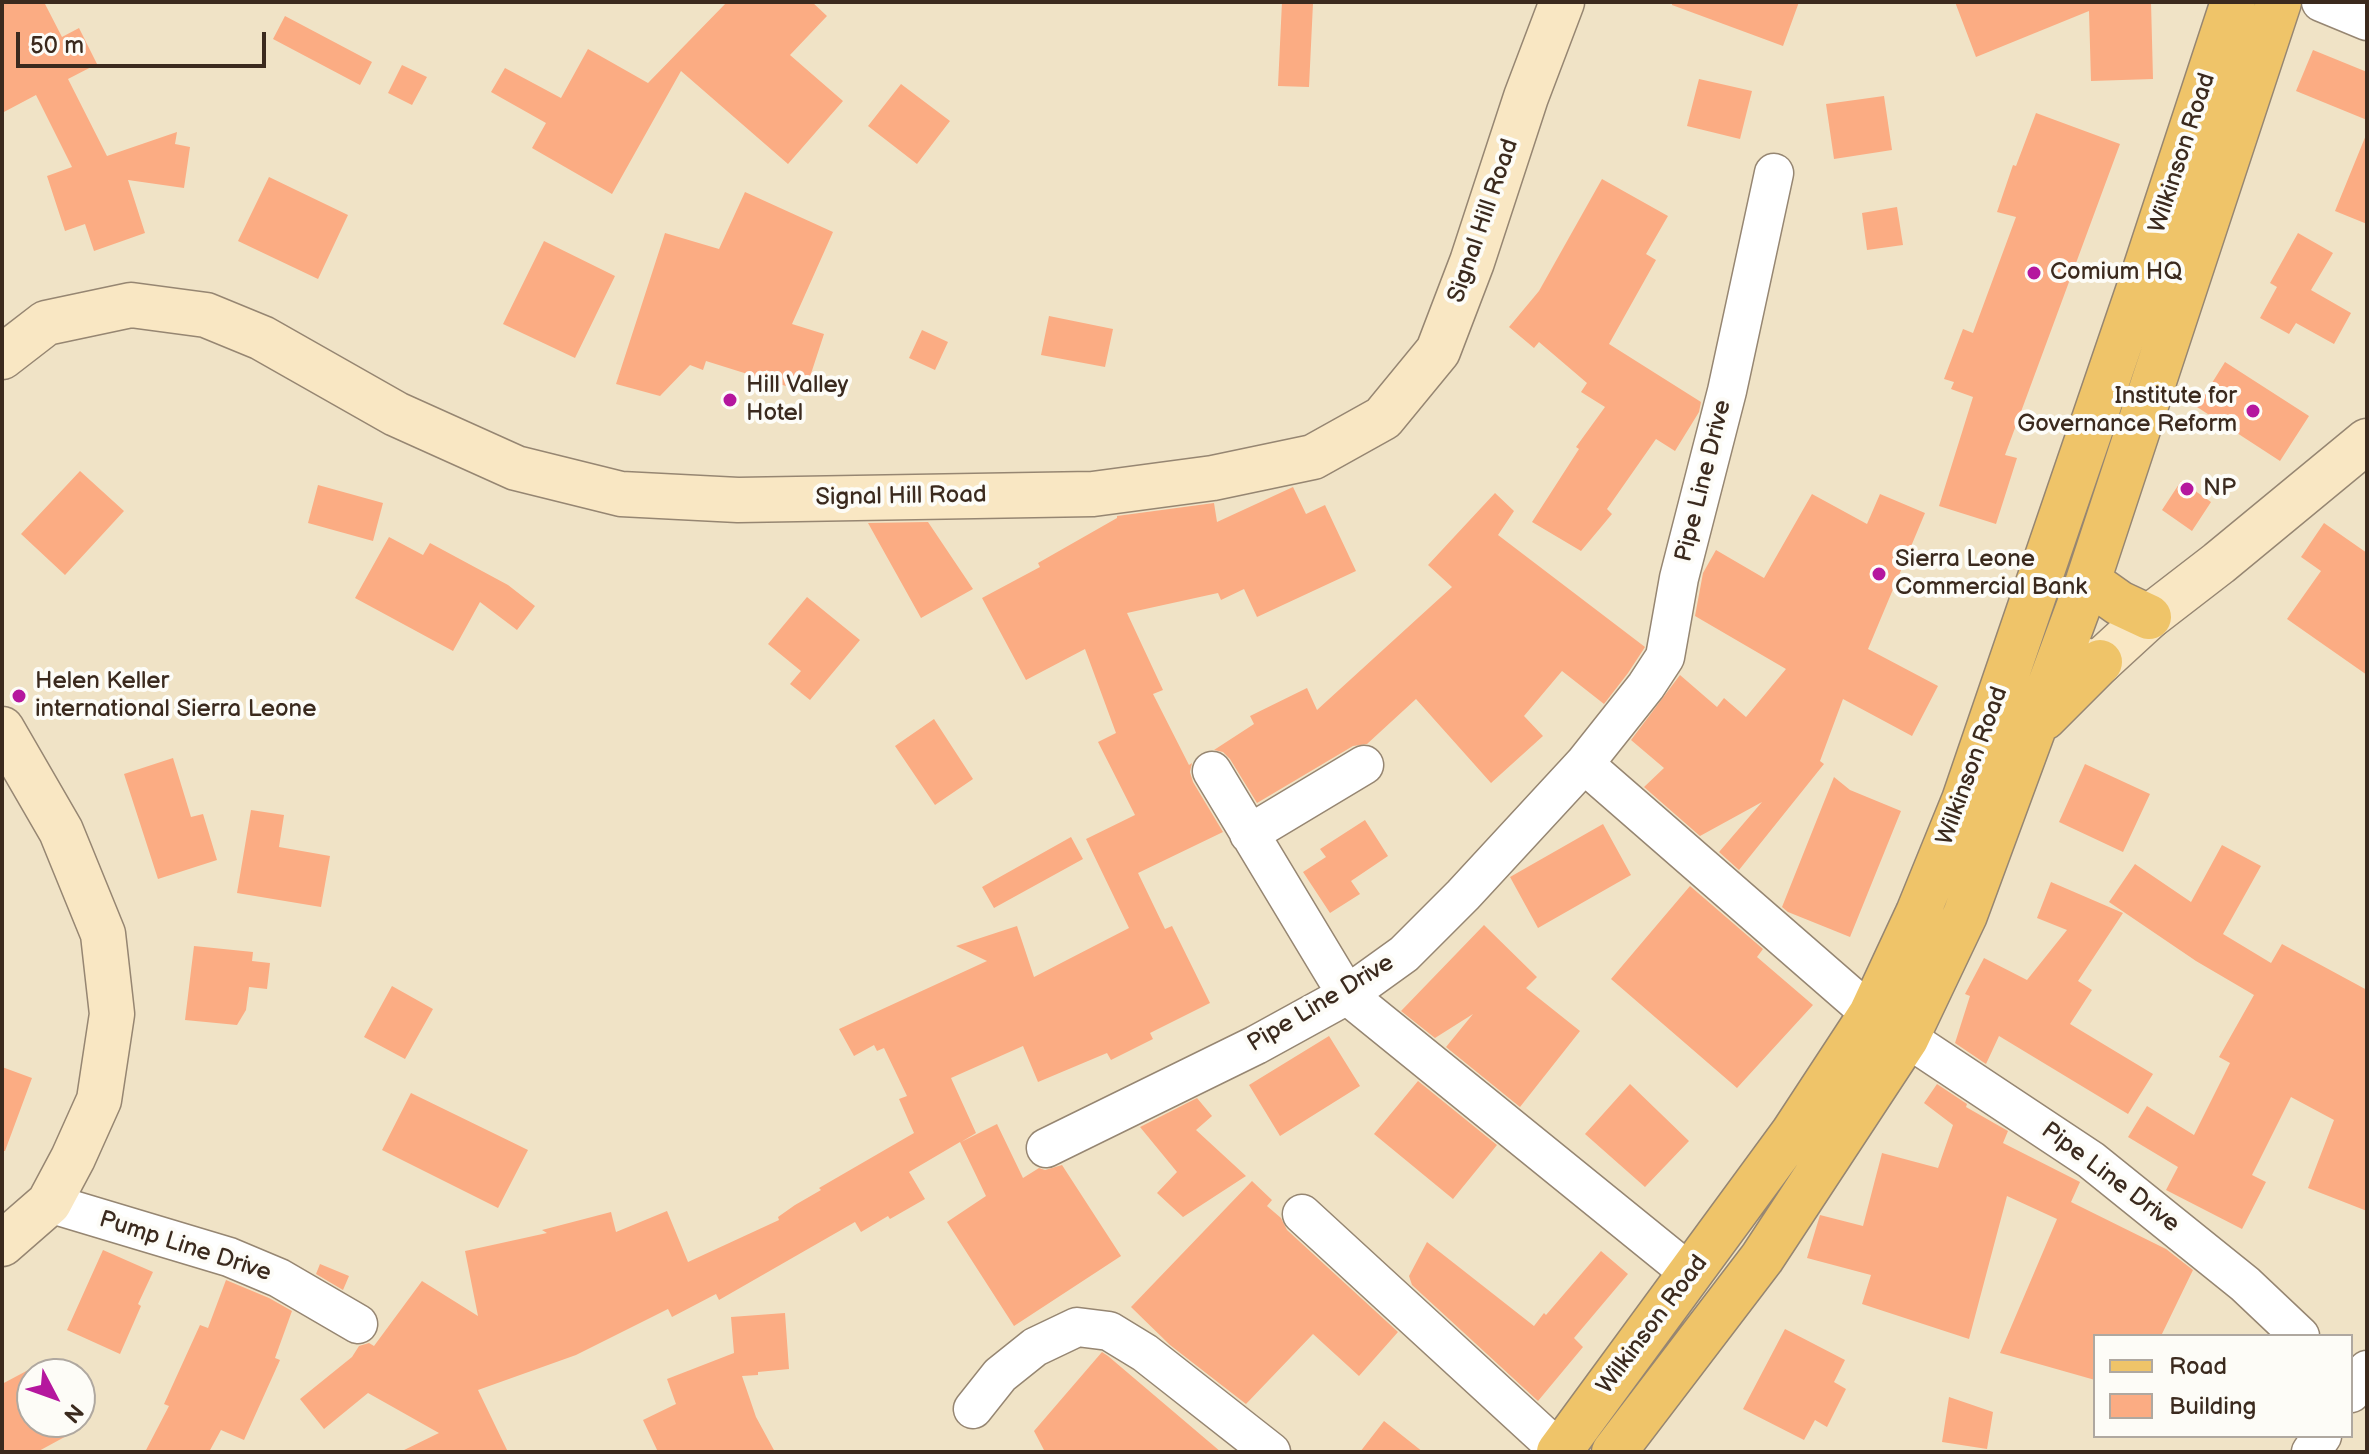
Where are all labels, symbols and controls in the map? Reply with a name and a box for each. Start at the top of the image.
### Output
scale bar [20,16,270,66]
text: 50 m [30,31,84,60]
street label: Wilkinson Road [2144,70,2222,236]
street label: Signal Hill Road [1442,135,1526,307]
place label: Comium HQ [2050,259,2182,287]
marker: Comium HQ [2025,264,2043,282]
place label: Hill Valley Hotel [746,372,848,428]
place label: Institute for Governance Reform [2017,383,2237,439]
marker: Hill Valley Hotel [721,391,739,409]
street label: Pipe Line Drive [1670,397,1738,565]
marker: Institute for Governance Reform [2244,402,2262,420]
place label: NP [2203,475,2236,503]
marker: NP [2178,480,2196,498]
street label: Signal Hill Road [815,481,987,513]
place label: Sierra Leone Commercial Bank [1895,546,2087,602]
marker: Sierra Leone Commercial Bank [1870,565,1888,583]
place label: Helen Keller international Sierra Leone [35,668,316,724]
street label: Wilkinson Road [1931,683,2015,849]
marker: Helen Keller international Sierra Leone [10,687,28,705]
street label: Pipe Line Drive [1243,949,1399,1059]
street label: Pipe Line Drive [2035,1117,2185,1239]
street label: Pump Line Drive [96,1206,274,1288]
street label: Wilkinson Road [1591,1250,1715,1400]
legend [2093,1334,2353,1438]
text: Road [2169,1352,2227,1381]
north arrow [16,1358,96,1438]
text: Building [2169,1392,2256,1421]
text: N [57,1398,89,1428]

